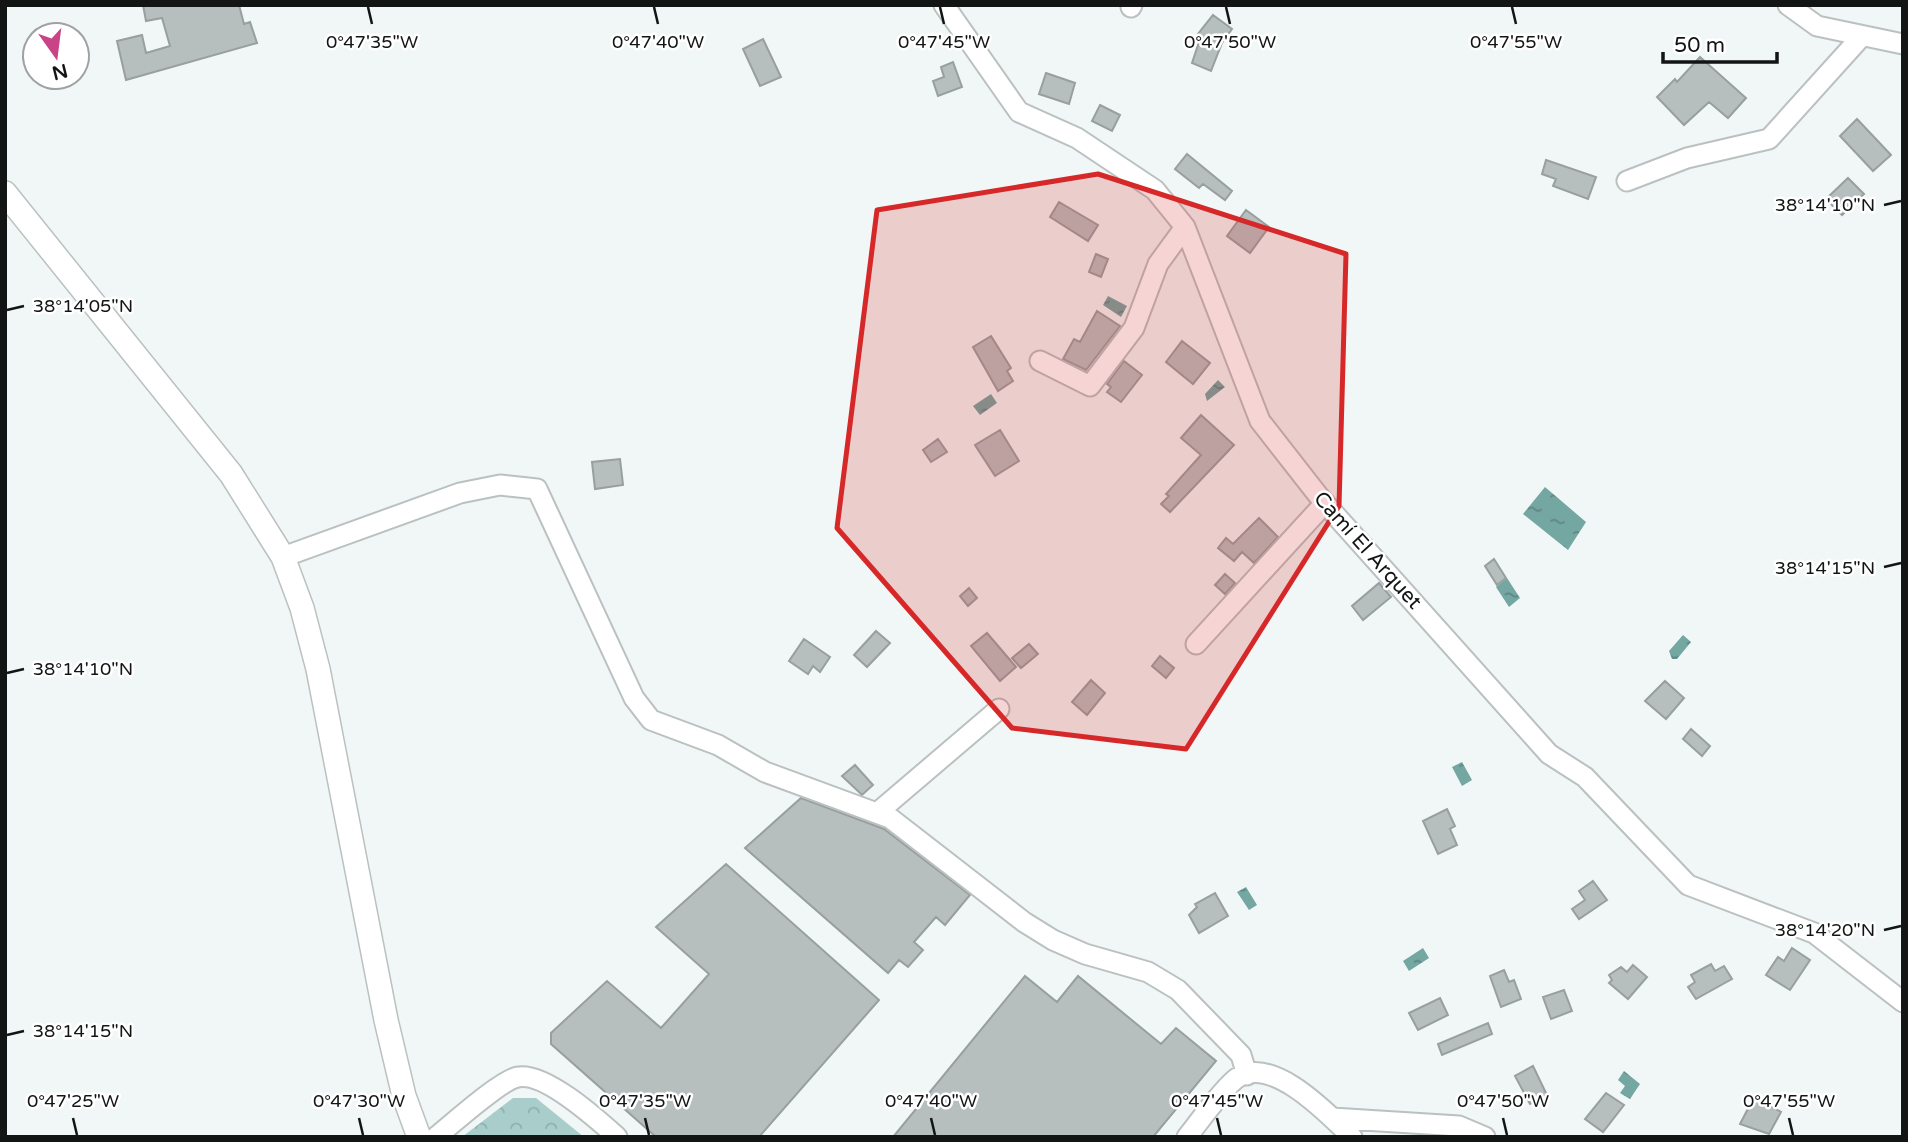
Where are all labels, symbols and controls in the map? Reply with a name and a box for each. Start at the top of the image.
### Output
north arrow [21,21,91,91]
scale bar [1663,21,1777,65]
text: 0°47'35"W [326,31,418,53]
text: 0°47'40"W [612,31,704,53]
text: 0°47'45"W [898,31,990,53]
text: 0°47'50"W [1184,31,1276,53]
text: 0°47'55"W [1470,31,1562,53]
text: 50 m [1674,33,1725,58]
text: N [50,59,70,84]
text: 38°14'10"N [1775,194,1875,216]
text: 38°14'05"N [33,295,133,317]
street label: Camí El Arquet [1308,486,1427,614]
text: 38°14'15"N [1775,557,1875,579]
text: 38°14'10"N [33,658,133,680]
text: 38°14'20"N [1775,919,1875,941]
text: 38°14'15"N [33,1020,133,1042]
text: 0°47'25"W [27,1090,119,1112]
text: 0°47'30"W [313,1090,405,1112]
text: 0°47'35"W [599,1090,691,1112]
text: 0°47'40"W [885,1090,977,1112]
text: 0°47'45"W [1171,1090,1263,1112]
text: 0°47'50"W [1457,1090,1549,1112]
text: 0°47'55"W [1743,1090,1835,1112]

